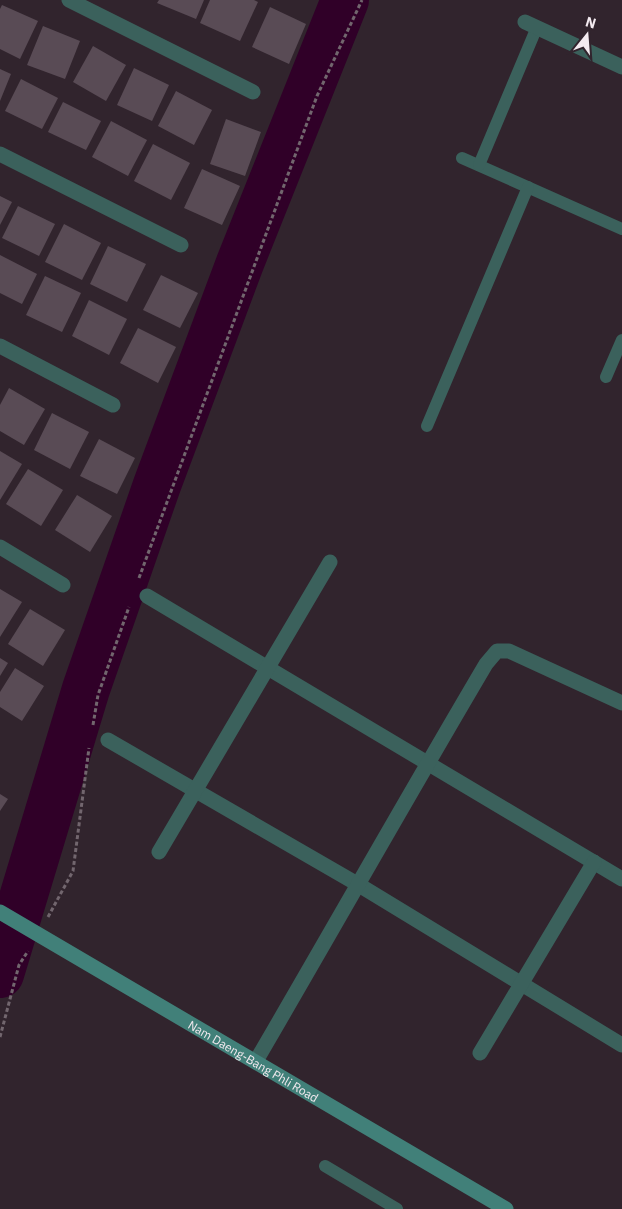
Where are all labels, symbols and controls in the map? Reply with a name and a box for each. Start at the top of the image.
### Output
north arrow [562,10,612,60]
text: N [583,12,598,33]
street label: Nam Daeng-Bang Phli Road [186,1017,321,1105]

